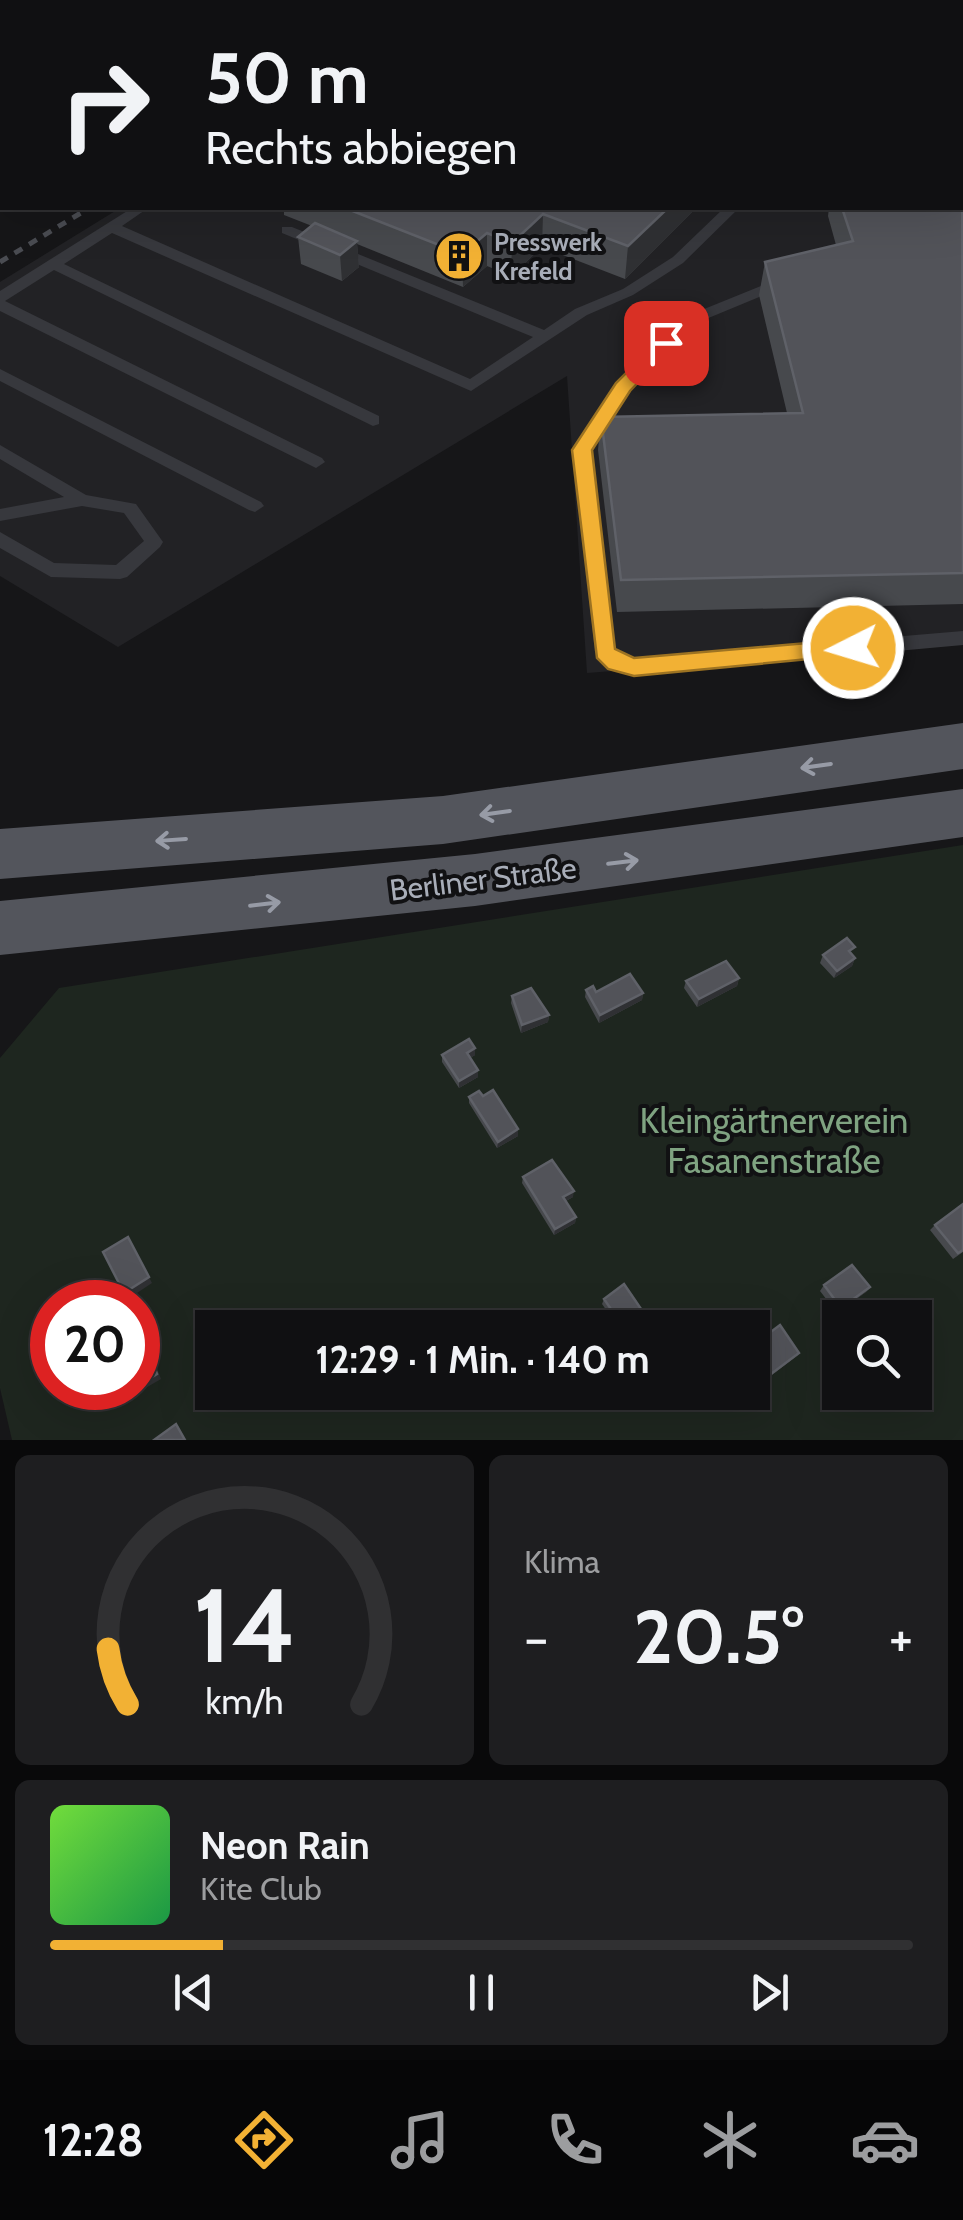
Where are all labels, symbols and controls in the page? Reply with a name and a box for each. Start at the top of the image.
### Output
text: 50 m [205,35,369,121]
icon: right [40,40,170,170]
text: Rechts abbiegen [205,121,517,175]
place label: Presswerk Krefeld [494,227,602,286]
building icon: Presswerk Krefeld [433,230,485,282]
pin [624,301,709,386]
icon: arrive [639,316,694,371]
position arrow [801,596,905,700]
one-way arrow [801,758,833,776]
one-way arrow [479,804,511,822]
one-way arrow [156,831,188,850]
street label: Berliner Straße [387,849,579,909]
one-way arrow [606,852,638,871]
one-way arrow [249,894,281,913]
park label: Kleingärtnerverein Fasanenstraße [640,1099,908,1182]
speed limit sign: 20 [30,1280,160,1410]
map controls [822,1300,932,1410]
button: search [822,1300,932,1410]
text: 12:29 · 1 Min. · 140 m [315,1336,650,1383]
text: Klima [524,1542,600,1581]
text: 14 [193,1562,296,1688]
text: 20.5° [633,1591,804,1682]
text: − [524,1604,548,1671]
text: + [889,1604,913,1671]
text: km/h [205,1680,284,1723]
text: Neon Rain [200,1822,370,1869]
text: Kite Club [200,1869,322,1908]
icon: previous [166,1965,221,2020]
icon: pause [454,1965,509,2020]
icon: next [742,1965,797,2020]
icon: directions [229,2105,299,2175]
icon: music [385,2105,455,2175]
icon: phone [540,2105,610,2175]
icon: climate [695,2105,765,2175]
icon: car [850,2105,920,2175]
text: 12:28 [43,2113,144,2167]

